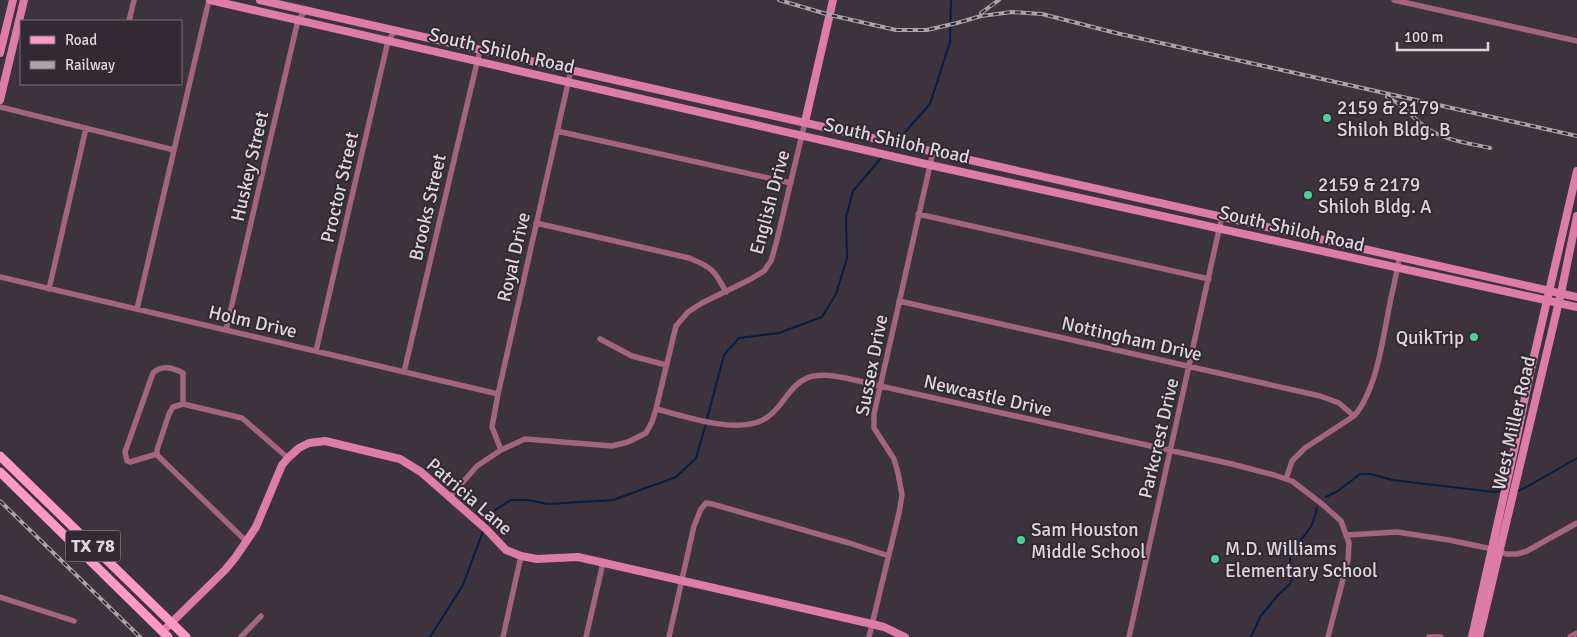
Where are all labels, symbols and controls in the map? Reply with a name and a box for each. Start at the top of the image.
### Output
legend [20,20,182,85]
scale bar [1397,20,1488,52]
street label: South Shiloh Road [427,23,577,79]
text: 100 m [1404,28,1444,46]
text: Road [65,31,97,49]
text: Railway [65,56,115,74]
place label: 2159 & 2179 Shiloh Bldg. B [1337,96,1451,142]
street label: Huskey Street [226,108,274,224]
marker: 2159 & 2179 Shiloh Bldg. B [1321,112,1333,124]
street label: South Shiloh Road [822,113,972,169]
street label: Proctor Street [316,129,364,245]
street label: English Drive [745,147,795,257]
street label: Brooks Street [404,151,452,263]
place label: 2159 & 2179 Shiloh Bldg. A [1318,173,1432,219]
marker: 2159 & 2179 Shiloh Bldg. A [1302,189,1314,201]
street label: South Shiloh Road [1217,201,1367,257]
street label: Royal Drive [492,210,536,304]
street label: Holm Drive [206,300,299,344]
street label: Nottingham Drive [1059,311,1204,367]
street label: Sussex Drive [850,313,894,418]
place label: QuikTrip [1396,326,1464,350]
marker: QuikTrip [1468,331,1480,343]
street label: West Miller Road [1487,354,1541,493]
street label: Newcastle Drive [921,370,1054,422]
street label: Parkcrest Drive [1133,376,1184,501]
street label: Patricia Lane [421,453,517,541]
place label: Sam Houston Middle School [1031,518,1146,564]
road number: TX 78 [66,530,120,562]
marker: Sam Houston Middle School [1015,534,1027,546]
place label: M.D. Williams Elementary School [1225,537,1378,583]
marker: M.D. Williams Elementary School [1209,553,1221,565]

